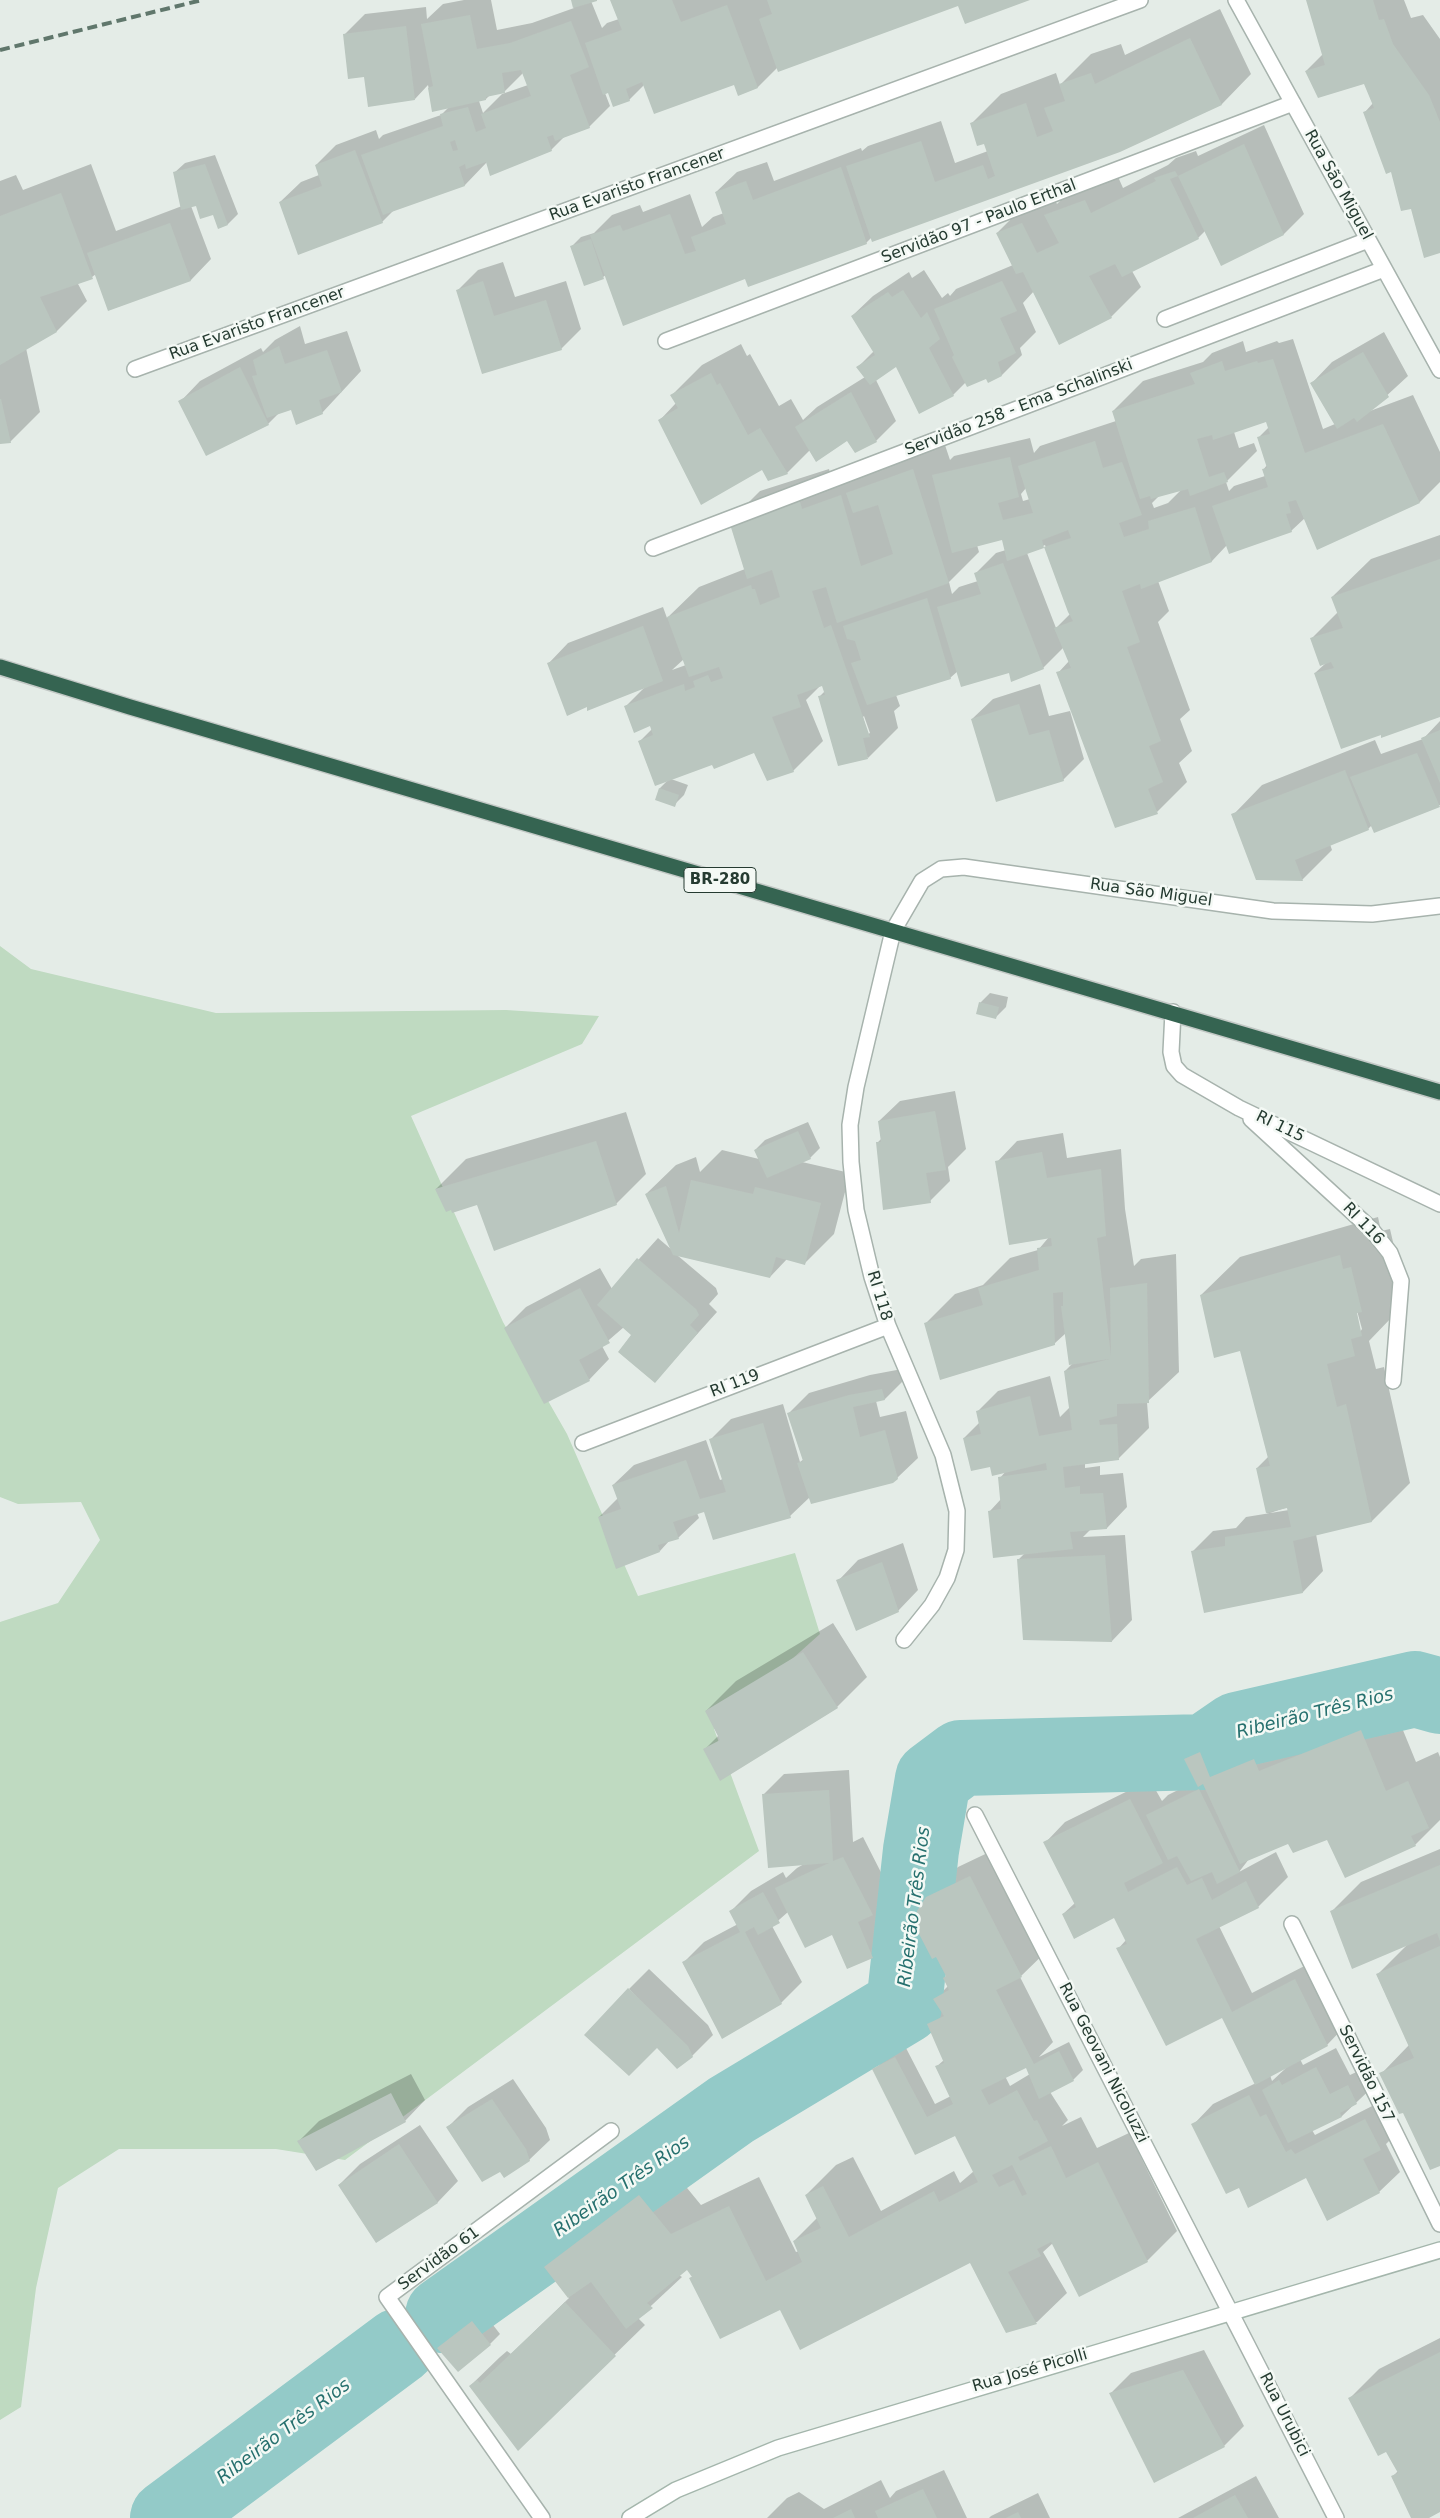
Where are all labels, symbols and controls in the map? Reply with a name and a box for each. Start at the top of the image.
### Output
street label: Rua São Miguel [1300,127,1376,243]
street label: Rua Evaristo Francener [547,144,727,226]
street label: Servidão 97 - Paulo Erthal [879,176,1079,268]
street label: Rua Evaristo Francener [167,283,347,365]
street label: Servidão 258 - Ema Schalinski [902,356,1136,460]
road number: BR-280 [684,868,756,892]
street label: Rua São Miguel [1089,875,1213,911]
street label: RI 115 [1253,1107,1307,1147]
street label: RI 116 [1338,1199,1388,1249]
street label: RI 118 [862,1269,896,1323]
street label: RI 119 [708,1366,762,1402]
water label: Ribeirão Três Rios [1234,1684,1396,1744]
water label: Ribeirão Três Rios [894,1826,936,1988]
street label: Rua Geovani Nicoluzzi [1054,1980,1152,2146]
street label: Servidão 157 [1334,2022,1398,2126]
water label: Ribeirão Três Rios [550,2132,694,2242]
street label: Servidão 61 [395,2223,483,2295]
street label: Rua José Picolli [970,2345,1090,2397]
street label: Rua Urubici [1255,2370,1313,2460]
water label: Ribeirão Três Rios [213,2375,355,2489]

